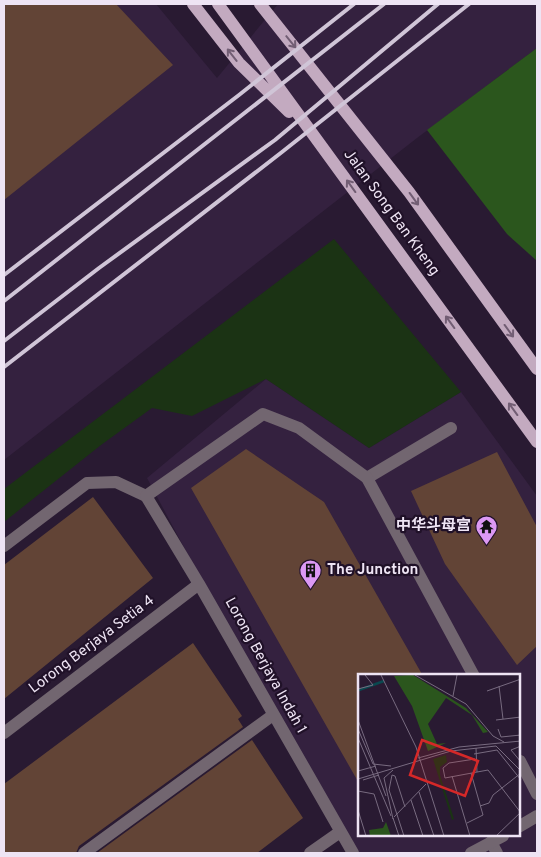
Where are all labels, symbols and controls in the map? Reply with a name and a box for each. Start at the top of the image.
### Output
one-way arrow [285,35,296,48]
one-way arrow [227,49,238,62]
street label: Jalan Song Ban Kheng [339,146,443,280]
one-way arrow [346,179,356,193]
one-way arrow [409,192,419,206]
one-way arrow [445,315,455,329]
one-way arrow [504,323,514,337]
one-way arrow [508,402,518,416]
temple icon: 中华斗母宫 [475,514,499,545]
place label: 中华斗母宫 [396,516,471,536]
building icon: The Junction [299,558,323,589]
place label: The Junction [327,561,418,580]
street label: Lorong Berjaya Setia 4 [25,592,159,698]
street label: Lorong Berjaya Indah 1 [220,595,310,737]
inset map [358,674,521,837]

